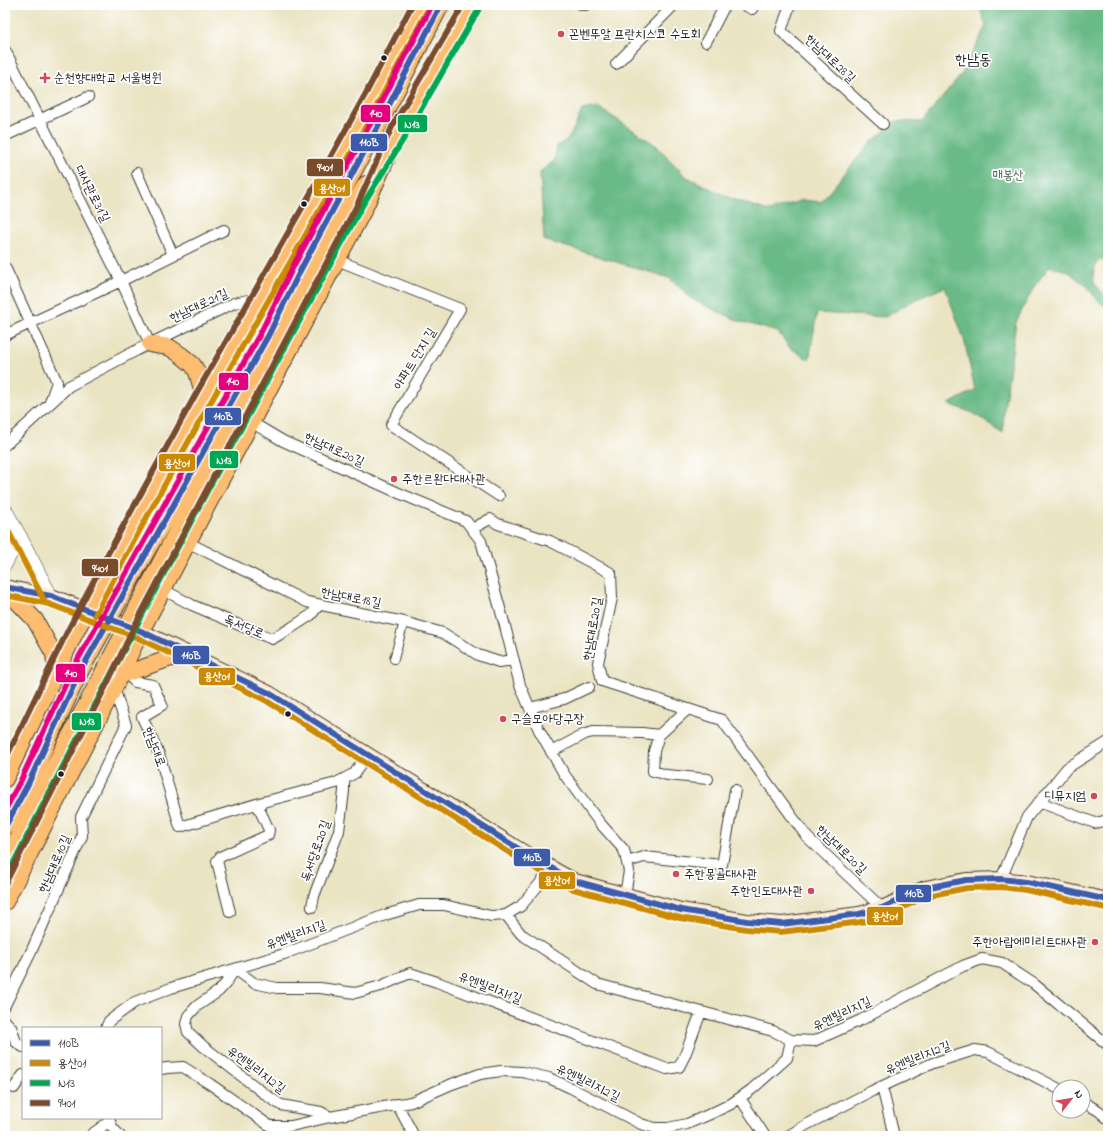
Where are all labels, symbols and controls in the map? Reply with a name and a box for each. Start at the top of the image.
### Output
place label: 꼰벤뚜알 프란치스코 수도회 [569,25,701,44]
marker: 꼰벤뚜알 프란치스코 수도회 [556,29,566,39]
street label: 한남대로28길 [800,30,860,88]
district label: 한남동 [955,49,991,71]
unlabelled marker [379,53,389,63]
place label: 순천향대학교 서울병원 [54,69,162,88]
marker: 순천향대학교 서울병원 [39,72,51,84]
line badge: 140 [360,104,391,123]
text: 140 [370,106,383,122]
line badge: N13 [397,114,428,133]
text: N13 [404,117,420,133]
line badge: 110B [350,133,388,152]
text: 110B [359,135,379,151]
line badge: 9401 [306,158,344,177]
text: 9401 [316,160,334,176]
street label: 대사관로31길 [70,162,114,226]
park label: 매봉산 [992,166,1024,185]
line badge: 용산01 [313,178,351,197]
text: 용산01 [319,181,345,197]
unlabelled marker [299,199,309,209]
street label: 한남대로21길 [166,284,232,328]
street label: 아파트 단지 길 [389,324,441,394]
line badge: 140 [218,372,249,391]
text: 140 [227,374,240,390]
line badge: 110B [204,407,242,426]
text: 110B [213,409,233,425]
street label: 한남대로20길 [301,428,367,472]
line badge: N13 [209,450,239,469]
line badge: 용산01 [158,453,196,472]
text: N13 [216,453,232,469]
text: 용산01 [164,456,190,472]
place label: 주한르완다대사관 [402,470,486,489]
marker: 주한르완다대사관 [389,474,399,484]
line badge: 9401 [81,558,119,577]
text: 9401 [91,561,109,577]
street label: 한남대로18길 [319,583,383,613]
street label: 한남대로20길 [579,596,607,662]
street label: 독서당로 [221,610,267,644]
line badge: 110B [172,645,210,665]
text: 110B [181,648,201,664]
line badge: 140 [55,663,86,683]
text: 140 [65,666,78,682]
line badge: 용산01 [198,667,236,686]
text: 용산01 [204,669,230,685]
unlabelled marker [283,709,293,719]
place label: 구슬모아당구장 [511,710,584,729]
line badge: N13 [71,712,102,731]
text: N13 [79,714,95,730]
marker: 구슬모아당구장 [498,714,508,724]
street label: 한남대로 [138,724,170,770]
unlabelled marker [56,769,66,779]
place label: 디뮤지엄 [1044,787,1086,806]
marker: 디뮤지엄 [1089,791,1099,801]
street label: 독서당로20길 [297,817,335,885]
street label: 한남대로20길 [811,821,871,879]
street label: 한남대로10길 [34,832,76,896]
line badge: 110B [513,848,551,867]
text: 110B [522,850,542,866]
place label: 주한몽골대사관 [684,865,757,884]
marker: 주한몽골대사관 [671,869,681,879]
line badge: 용산01 [538,871,576,890]
text: 용산01 [544,873,570,889]
place label: 주한인도대사관 [730,882,803,901]
line badge: 110B [895,884,932,903]
marker: 주한인도대사관 [806,886,816,896]
text: 110B [904,886,924,902]
line badge: 용산01 [866,906,904,926]
text: 용산01 [872,909,898,925]
street label: 유엔빌리지길 [263,915,329,955]
place label: 주한아랍에미리트대사관 [972,933,1087,952]
marker: 주한아랍에미리트대사관 [1090,937,1100,947]
street label: 유엔빌리지1길 [455,967,525,1009]
street label: 유엔빌리지길 [810,992,874,1036]
legend [22,1027,162,1119]
text: 110B [58,1035,79,1053]
street label: 유엔빌리지2길 [882,1036,954,1080]
street label: 유엔빌리지2길 [223,1042,289,1098]
text: 용산01 [58,1055,86,1073]
street label: 유엔빌리지2길 [553,1059,623,1107]
text: N13 [58,1075,75,1093]
north arrow [1051,1079,1091,1119]
text: N [1070,1087,1087,1102]
text: 9401 [58,1095,76,1113]

